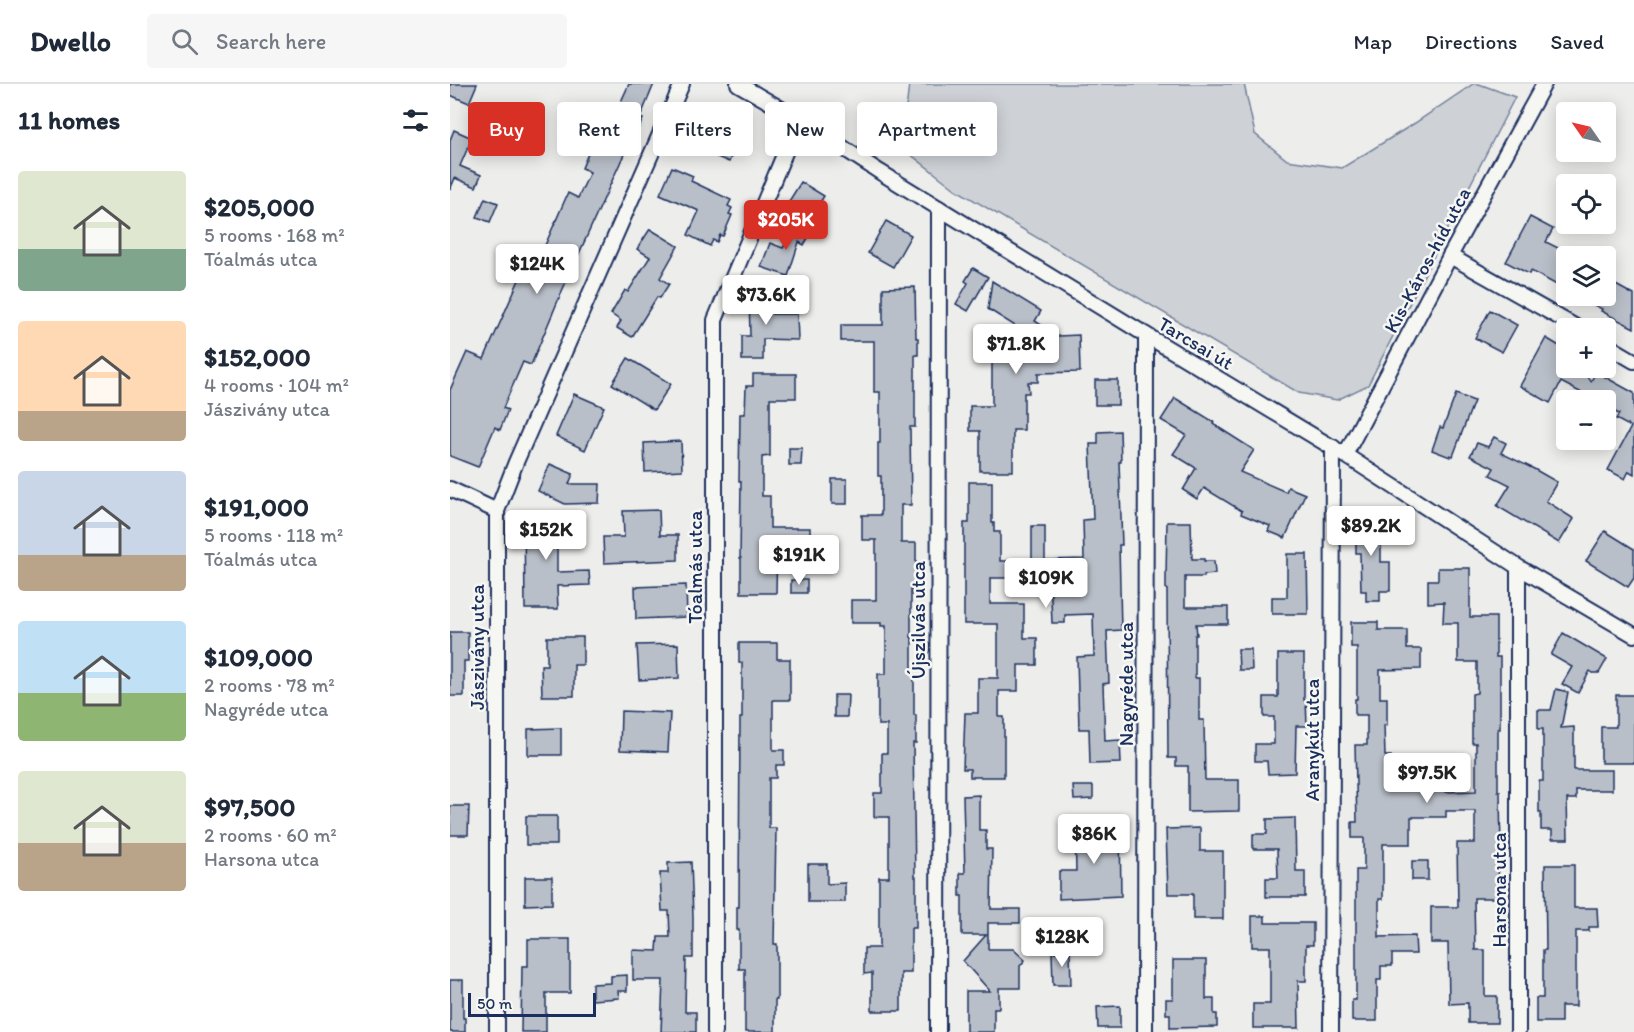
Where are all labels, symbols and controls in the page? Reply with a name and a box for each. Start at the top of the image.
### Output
search box [147,14,567,68]
text: Dwello [30,24,111,58]
icon: search [168,25,201,58]
text: Search here [216,28,326,55]
text: Map [1354,29,1392,54]
text: Directions [1425,29,1517,54]
text: Saved [1550,29,1604,54]
chip: Buy [468,102,545,156]
chip: Rent [557,102,641,156]
chip: Filters [653,102,753,156]
chip: New [765,102,845,156]
chip: Apartment [857,102,997,156]
north arrow [1556,102,1616,162]
map controls [1556,102,1616,450]
text: 11 homes [18,104,120,136]
icon: filters [399,104,432,137]
button: locate [1556,174,1616,234]
street label: Kis-Káros-híd utca [1379,183,1476,337]
text: $205,000 [204,191,315,223]
icon: home [66,195,138,267]
pin: $205K [744,200,828,251]
text: $205K [758,207,814,231]
text: 5 rooms · 168 m² [204,223,345,247]
pin: $124K [495,244,579,295]
button: layers [1556,246,1616,306]
text: Tóalmás utca [204,247,318,271]
text: $124K [510,251,564,275]
pin: $73.6K [717,275,815,326]
text: $73.6K [736,282,796,306]
street label: Tarcsai út [1154,311,1238,375]
button: + [1556,318,1616,378]
pin: $71.8K [967,324,1065,375]
text: $71.8K [987,331,1045,355]
text: $152,000 [204,341,311,373]
icon: home [66,345,138,417]
text: 4 rooms · 104 m² [204,373,349,397]
button: − [1556,390,1616,450]
text: Jászivány utca [204,397,330,421]
text: $191,000 [204,491,309,523]
icon: home [66,495,138,567]
pin: $89.2K [1322,506,1420,557]
pin: $152K [504,510,588,561]
street label: Tóalmás utca [683,510,707,624]
text: $89.2K [1341,513,1401,537]
text: $152K [519,517,573,541]
text: 5 rooms · 118 m² [204,523,343,547]
pin: $191K [757,535,841,586]
text: $191K [773,542,825,566]
text: Tóalmás utca [204,547,318,571]
pin: $109K [1004,558,1088,609]
street label: Újszilvás utca [906,560,930,679]
text: $109K [1019,565,1073,589]
street label: Jászivány utca [465,583,489,710]
street label: Nagyréde utca [1114,621,1138,746]
text: $109,000 [204,641,313,673]
icon: home [66,645,138,717]
text: 2 rooms · 78 m² [204,673,335,697]
street label: Aranykút utca [1300,679,1324,801]
text: Nagyréde utca [204,697,328,721]
pin: $97.5K [1378,753,1476,804]
text: $97.5K [1398,760,1456,784]
text: $97,500 [204,791,296,823]
icon: home [66,795,138,867]
pin: $86K [1058,814,1130,865]
text: $86K [1072,821,1116,845]
text: 2 rooms · 60 m² [204,823,337,847]
street label: Harsona utca [1487,832,1511,948]
text: Harsona utca [204,847,319,871]
pin: $128K [1020,917,1104,968]
text: $128K [1035,924,1089,948]
scale bar [468,990,596,1018]
text: 50 m [477,994,512,1013]

